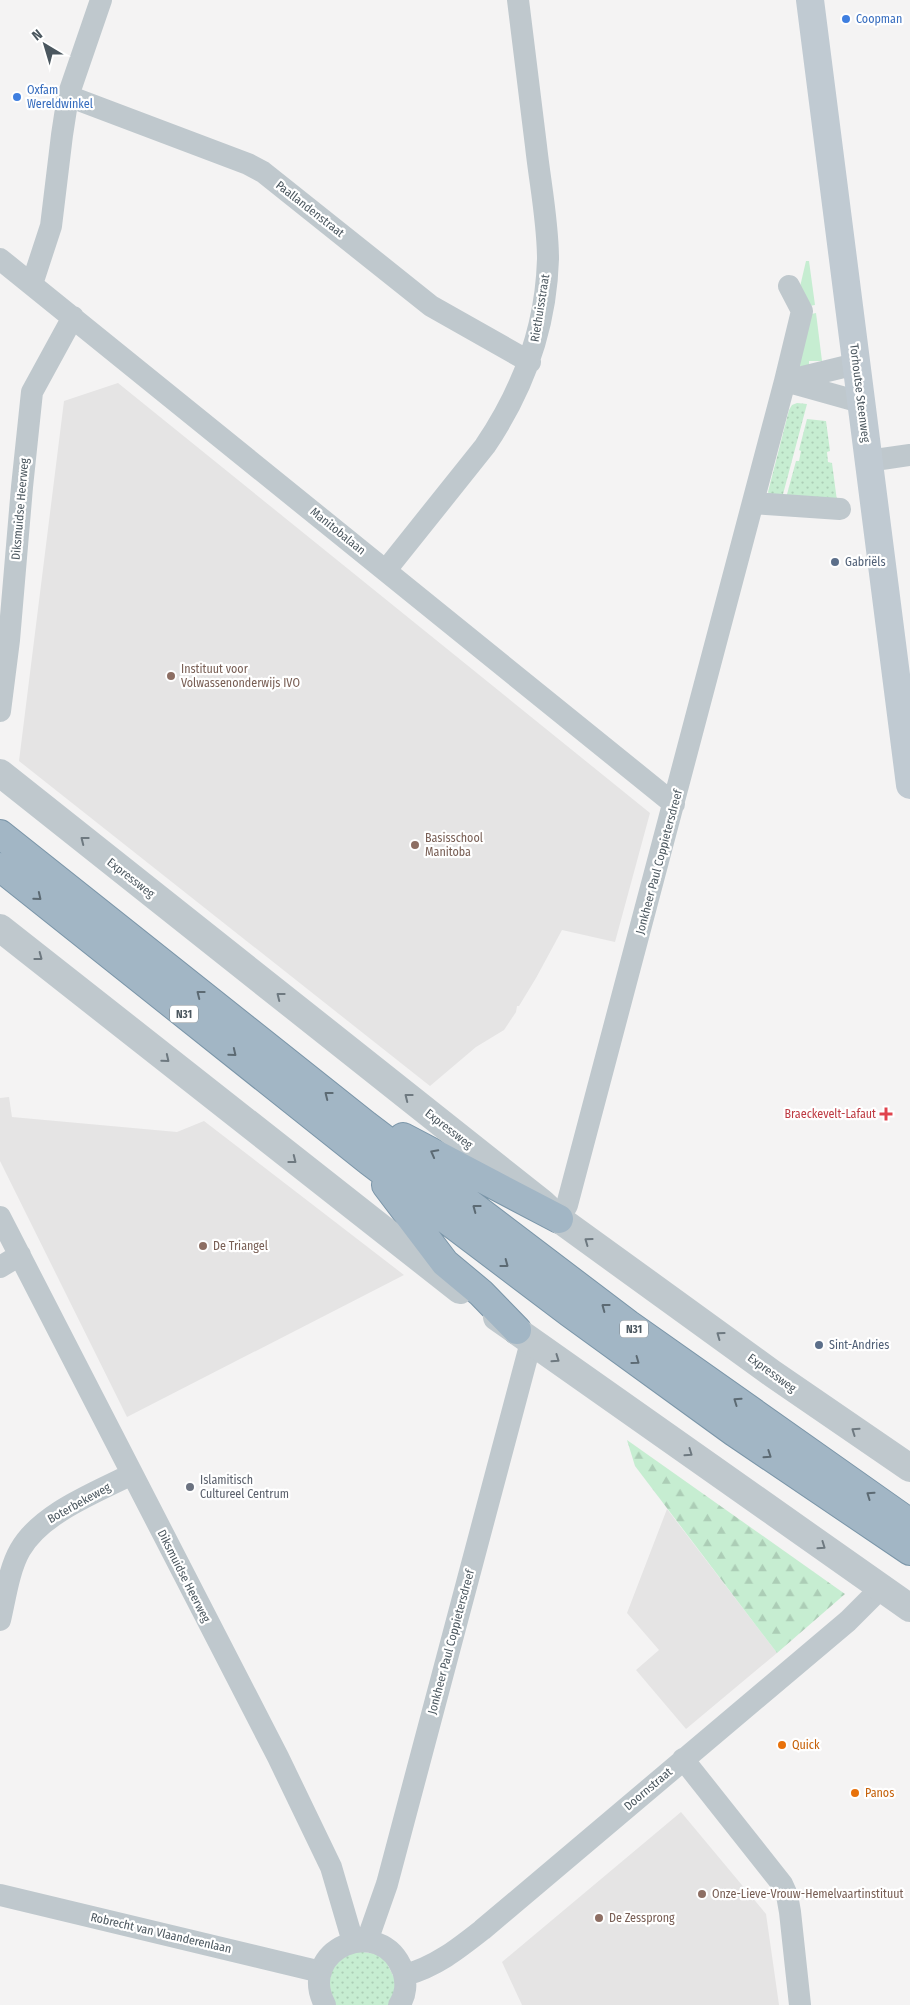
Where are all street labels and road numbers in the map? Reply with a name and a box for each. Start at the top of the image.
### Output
street label: Paallandenstraat [273,178,347,240]
street label: Riethuisstraat [528,273,552,343]
street label: Torhoutse Steenweg [847,343,873,444]
street label: Diksmuidse Heerweg [9,457,31,561]
street label: Manitobalaan [308,504,368,558]
street label: Jonkheer Paul Coppietersdreef [633,787,685,936]
street label: Expressweg [104,855,158,901]
road number: N31 [170,1006,198,1022]
street label: Expressweg [422,1106,476,1152]
road number: N31 [620,1320,648,1338]
street label: Expressweg [745,1351,799,1395]
street label: Boterbekeweg [45,1480,113,1526]
street label: Diksmuidse Heerweg [155,1527,214,1625]
street label: Jonkheer Paul Coppietersdreef [425,1567,477,1716]
street label: Doornstraat [621,1765,675,1813]
street label: Robrecht van Vlaanderenlaan [89,1910,233,1956]

